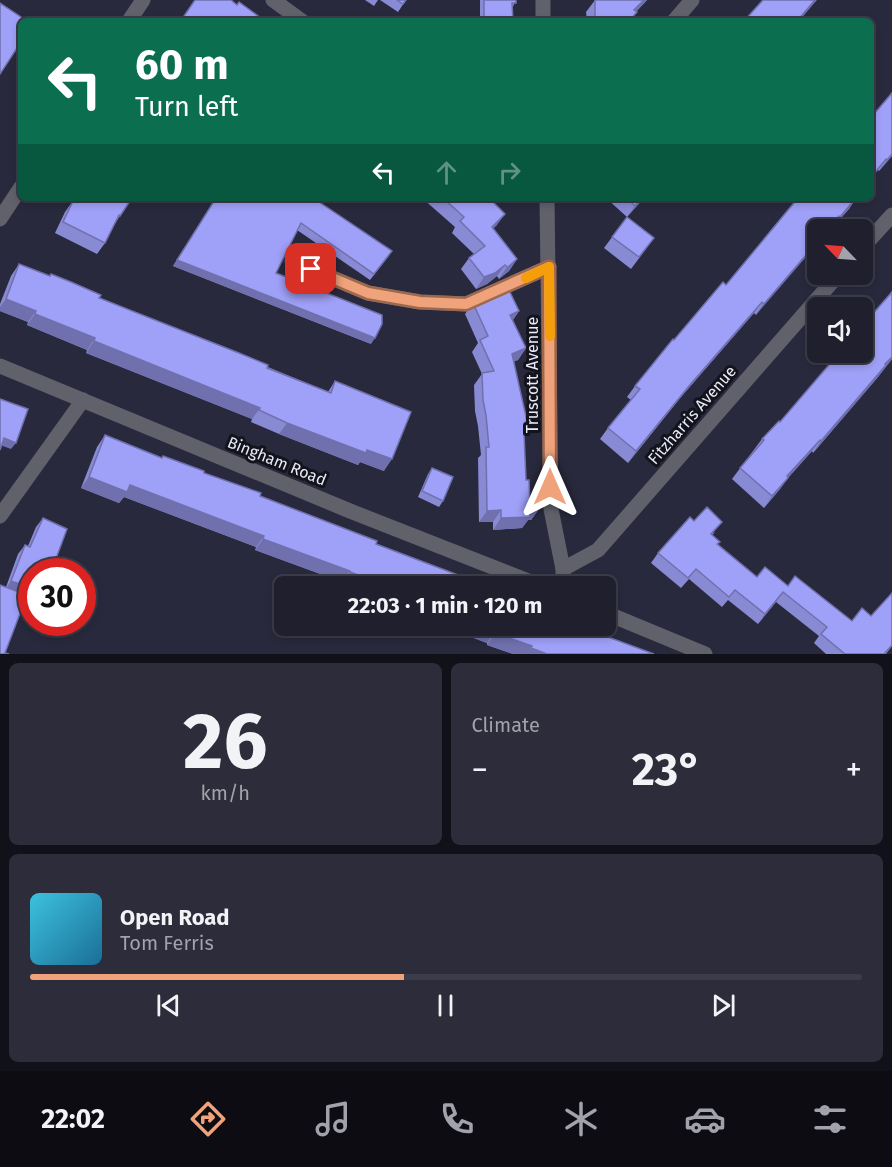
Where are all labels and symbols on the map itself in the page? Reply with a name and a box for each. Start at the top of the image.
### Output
north arrow [807,219,873,285]
pin [285,243,336,294]
street label: Truscott Avenue [523,317,542,433]
street label: Fitzharris Avenue [644,362,740,468]
street label: Bingham Road [225,433,329,489]
position arrow [518,455,582,519]
speed limit sign: 30 [18,558,96,636]

